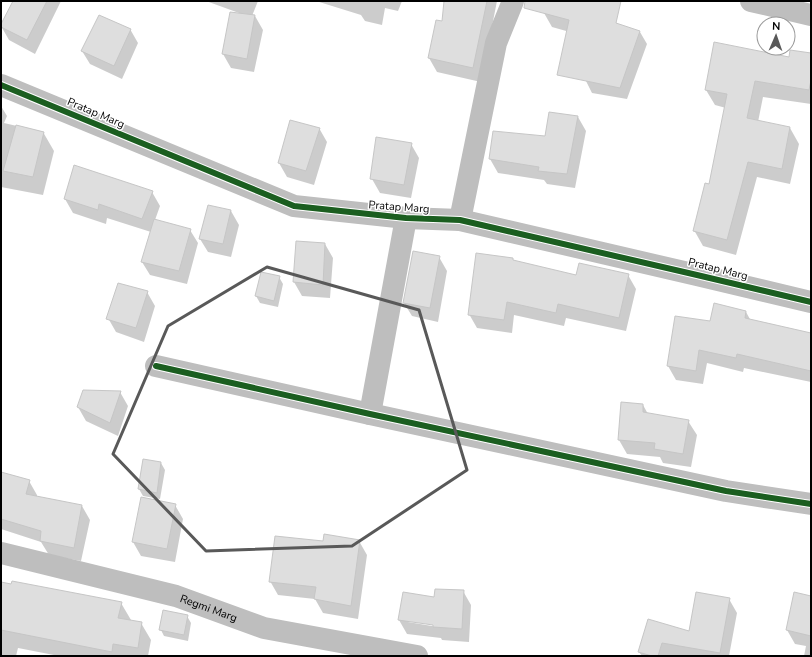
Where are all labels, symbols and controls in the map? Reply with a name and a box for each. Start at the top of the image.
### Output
north arrow [756,16,796,56]
text: N [772,19,781,34]
street label: Pratap Marg [65,94,127,132]
street label: Pratap Marg [368,197,430,217]
street label: Pratap Marg [687,254,749,284]
street label: Regmi Marg [178,591,239,625]

